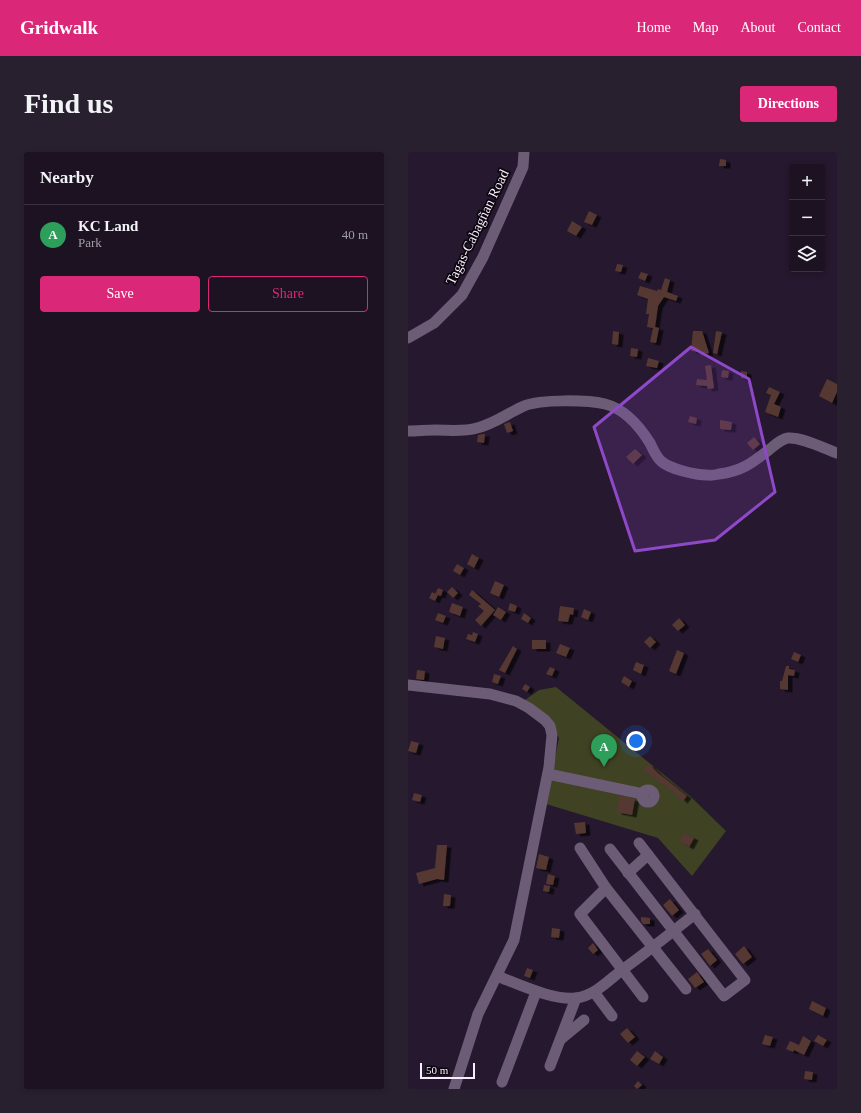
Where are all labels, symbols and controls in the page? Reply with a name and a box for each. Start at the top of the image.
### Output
text: Gridwalk [20,17,98,38]
text: Home [637,20,671,35]
text: Map [693,20,718,35]
text: About [740,20,775,35]
text: Contact [797,20,841,35]
button: Directions [740,86,837,122]
text: Find us [24,88,114,119]
map controls [789,164,825,272]
button: + [789,164,825,200]
street label: Tagas-Cabagñan Road [443,167,512,287]
text: Nearby [40,168,94,187]
button: − [789,200,825,236]
text: KC Land [78,218,138,234]
text: A [48,227,58,242]
text: 40 m [342,227,368,242]
text: Park [78,235,102,250]
button: layers [789,236,825,272]
button: Save [40,276,200,312]
button: Share [208,276,368,312]
your location [626,731,646,751]
pin: A [591,734,617,767]
scale bar [420,1061,475,1080]
text: 50 m [426,1064,448,1076]

